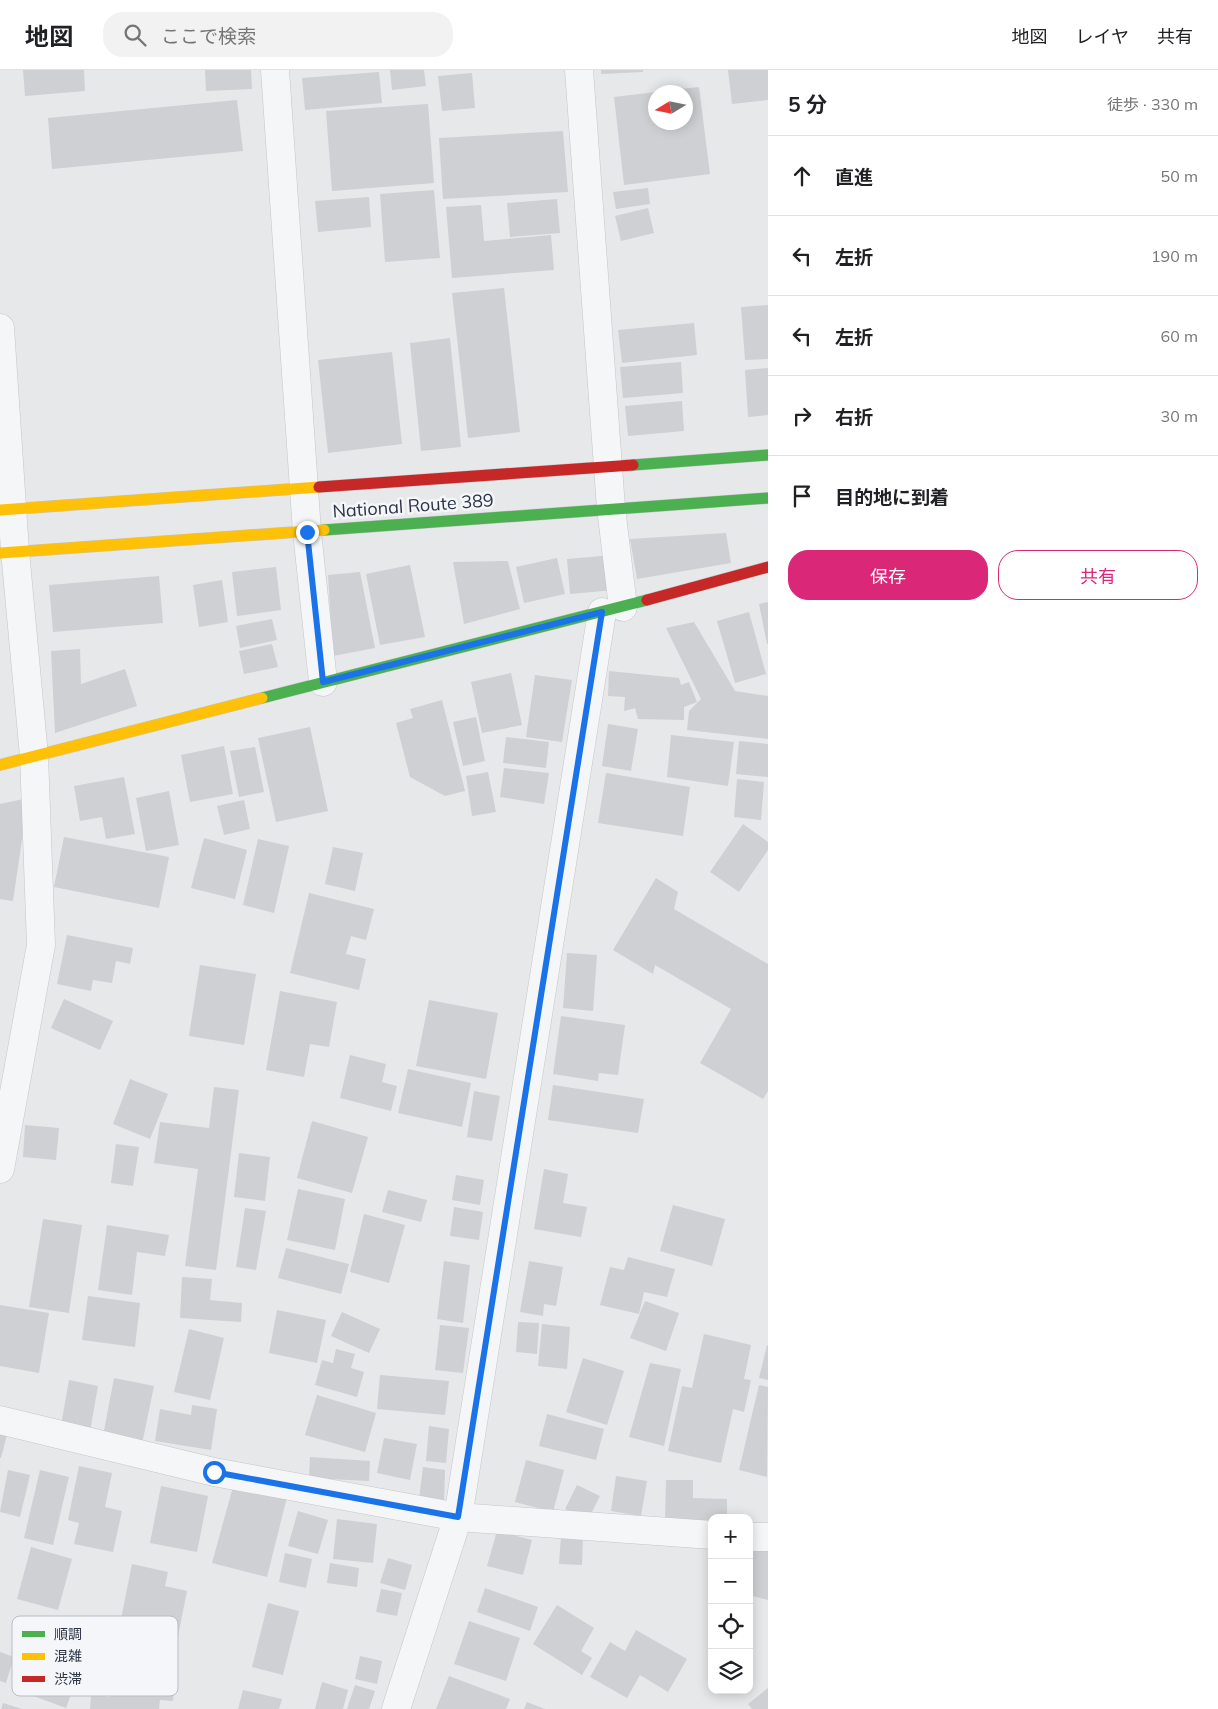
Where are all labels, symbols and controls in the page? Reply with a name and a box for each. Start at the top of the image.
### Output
search box [103,12,453,57]
text: 地図 [25,21,73,51]
icon: search [121,21,149,49]
text: ここで検索 [161,24,256,48]
text: 地図 [1012,25,1048,48]
text: レイヤ [1076,25,1129,48]
text: 共有 [1157,25,1193,48]
north arrow [648,85,693,130]
text: 5 分 [788,91,827,117]
text: 徒歩 · 330 m [1107,94,1198,114]
icon: ahead [788,162,816,190]
text: 直進 [835,165,873,189]
text: 50 m [1161,166,1198,186]
icon: left [788,242,816,270]
text: 左折 [835,245,873,269]
text: 190 m [1151,246,1198,266]
icon: left [788,322,816,350]
text: 左折 [835,325,873,349]
text: 60 m [1161,326,1198,346]
icon: right [788,402,816,430]
text: 右折 [835,405,873,429]
text: 30 m [1161,406,1198,426]
icon: arrive [788,482,816,510]
text: 目的地に到着 [835,485,949,509]
street label: National Route 389 [332,488,494,523]
route end [296,521,319,544]
button: 保存 [788,550,988,600]
button: 共有 [998,550,1198,600]
route start [203,1461,226,1484]
map controls [708,1514,753,1694]
button: + [708,1514,753,1559]
button: − [708,1559,753,1604]
button: locate [708,1604,753,1649]
legend [12,1616,178,1696]
text: 順調 [54,1625,82,1643]
text: 混雑 [54,1647,82,1665]
button: layers [708,1649,753,1694]
text: 渋滞 [54,1670,82,1688]

